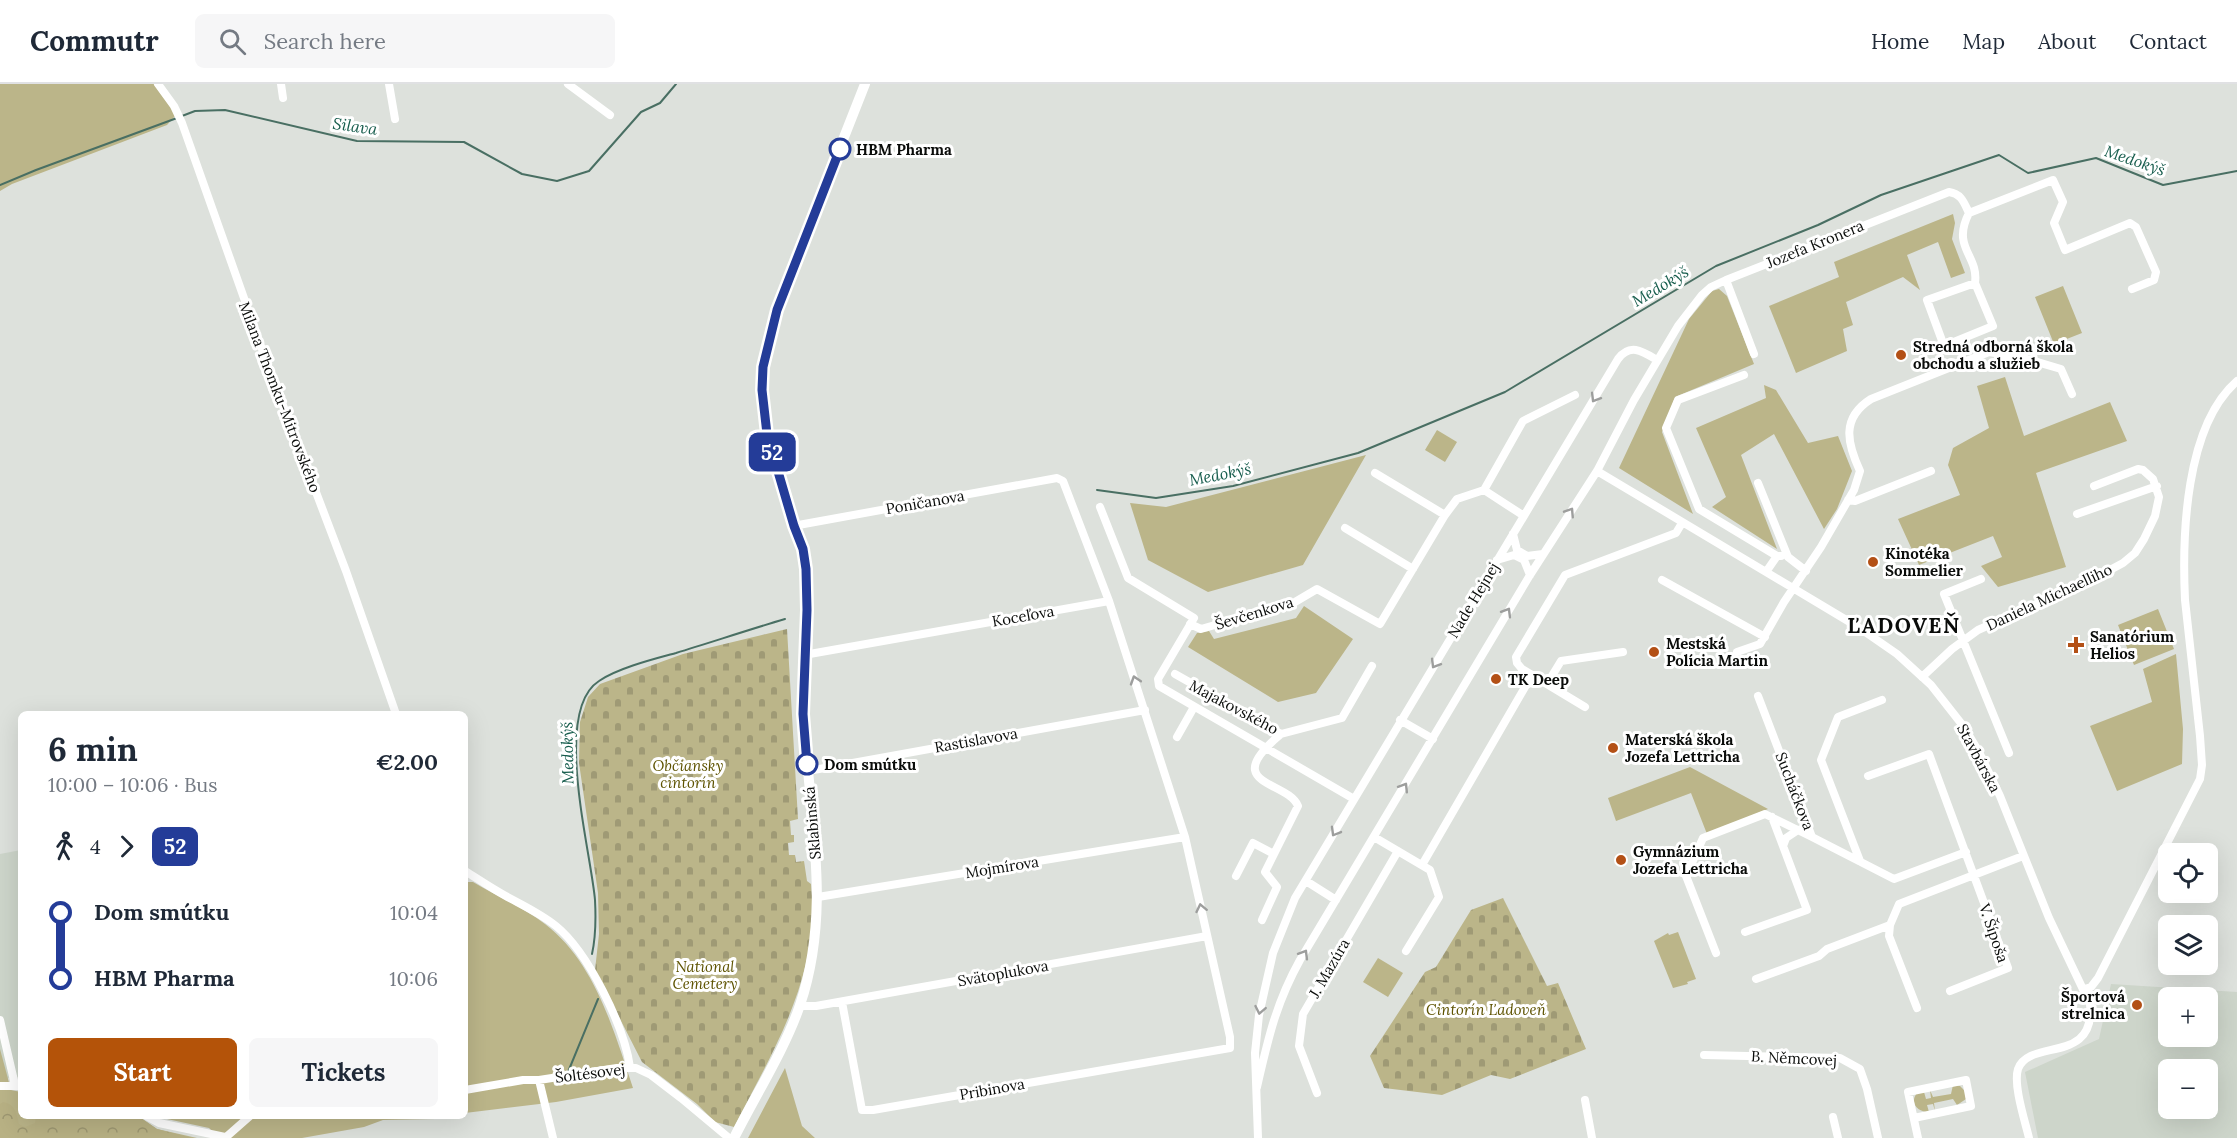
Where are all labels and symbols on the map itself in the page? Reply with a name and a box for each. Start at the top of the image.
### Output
water label: Silava [331,113,379,139]
marker: HBM Pharma [829,138,851,160]
place label: HBM Pharma [856,140,952,159]
water label: Medokýš [2102,140,2168,180]
street label: Jozefa Kronera [1763,216,1867,273]
water label: Medokýš [1628,261,1692,311]
street label: Milana Thomku-Mitrovského [235,299,325,495]
place label: Stredná odborná škola obchodu a služieb [1913,337,2074,373]
marker: Stredná odborná škola obchodu a služieb [1894,348,1908,362]
one-way arrow [1590,392,1602,402]
line badge: 52 [745,432,799,472]
water label: Medokýš [1187,458,1253,490]
street label: Poničanova [884,486,966,518]
one-way arrow [1563,508,1574,519]
place label: Kinotéka Sommelier [1885,544,1964,580]
marker: Kinotéka Sommelier [1866,555,1880,569]
street label: Nade Hejnej [1443,559,1503,641]
street label: Daniela Michaelliho [1983,559,2115,635]
street label: Ševčenkova [1212,592,1296,634]
street label: Koceľova [990,601,1056,631]
one-way arrow [1500,608,1512,618]
district label: ĽADOVEŇ [1847,612,1961,639]
place label: Sanatórium Helios [2090,627,2174,663]
place label: Mestská Polícia Martin [1666,634,1768,670]
marker: Sanatórium Helios [2067,636,2085,654]
marker: Mestská Polícia Martin [1647,645,1661,659]
one-way arrow [1430,658,1442,668]
place label: TK Deep [1508,670,1569,689]
marker: TK Deep [1489,672,1503,686]
one-way arrow [1129,675,1142,686]
street label: Majakovského [1186,676,1282,739]
street label: Stavbárska [1953,720,2005,796]
water label: Medokýš [556,721,578,785]
street label: Rastislavova [933,723,1019,757]
place label: Materská škola Jozefa Lettricha [1625,730,1740,766]
marker: Materská škola Jozefa Lettricha [1606,741,1620,755]
street label: Sucháčkova [1771,749,1819,833]
marker: Dom smútku [796,753,818,775]
place label: Dom smútku [824,755,916,774]
park label: Občiansky cintorín [653,756,723,792]
one-way arrow [1396,782,1407,793]
street label: Sklabinská [799,785,825,860]
one-way arrow [1331,826,1342,836]
place label: Gymnázium Jozefa Lettricha [1633,842,1748,878]
street label: Mojmírova [964,852,1040,882]
marker: Gymnázium Jozefa Lettricha [1614,853,1628,867]
street label: V. Šípoša [1975,900,2013,965]
one-way arrow [1195,904,1208,914]
street label: J. Mazúra [1304,935,1354,1002]
one-way arrow [1297,950,1308,960]
street label: Svätoplukova [956,956,1050,990]
park label: National Cemetery [672,957,738,993]
place label: Športová strelnica [2061,986,2125,1023]
marker: Športová strelnica [2130,998,2144,1012]
park label: Cintorín Ľadoveň [1426,1000,1547,1019]
one-way arrow [1254,1004,1267,1014]
street label: B. Němcovej [1751,1046,1837,1070]
street label: Šoltésovej [554,1059,626,1087]
street label: Pribinova [958,1074,1026,1104]

